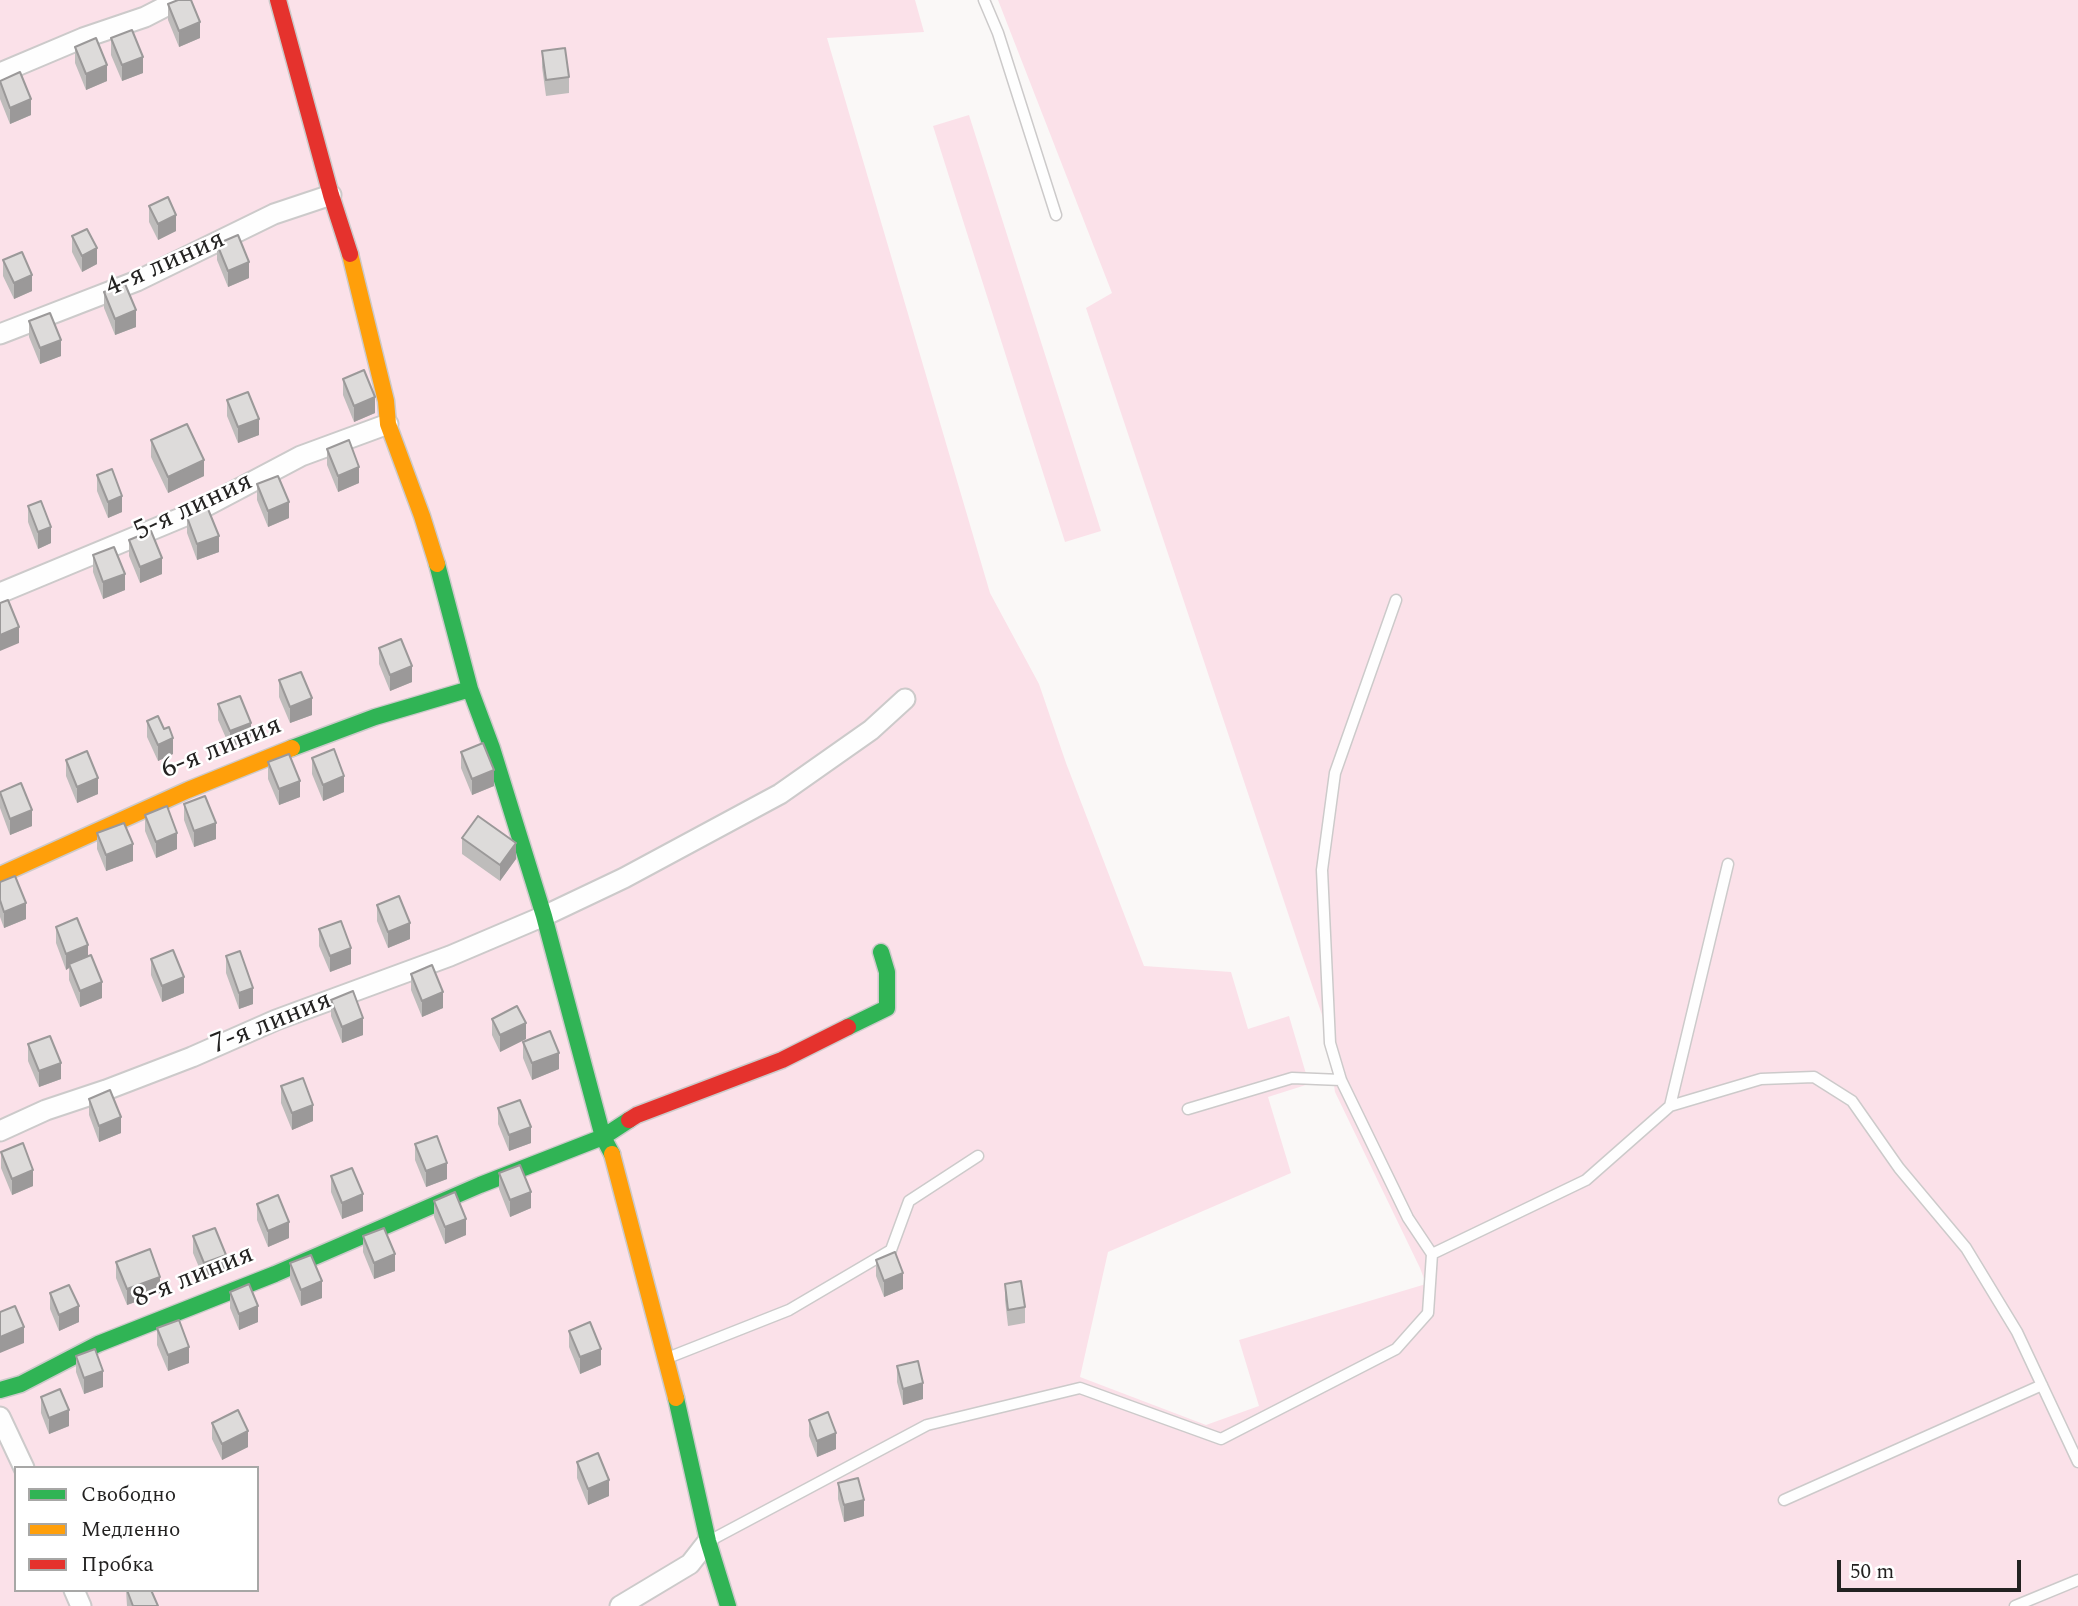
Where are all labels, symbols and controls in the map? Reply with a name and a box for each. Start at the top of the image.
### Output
street label: 4-я линия [101,224,231,306]
street label: 5-я линия [129,466,259,550]
street label: 6-я линия [157,710,287,788]
street label: 7-я линия [207,985,337,1063]
street label: 8-я линия [129,1239,259,1317]
legend [14,1466,259,1592]
text: Свободно [81,1479,176,1511]
text: Медленно [81,1514,180,1546]
scale bar [1840,1546,2024,1590]
text: Пробка [81,1549,154,1581]
text: 50 m [1850,1556,1894,1588]

